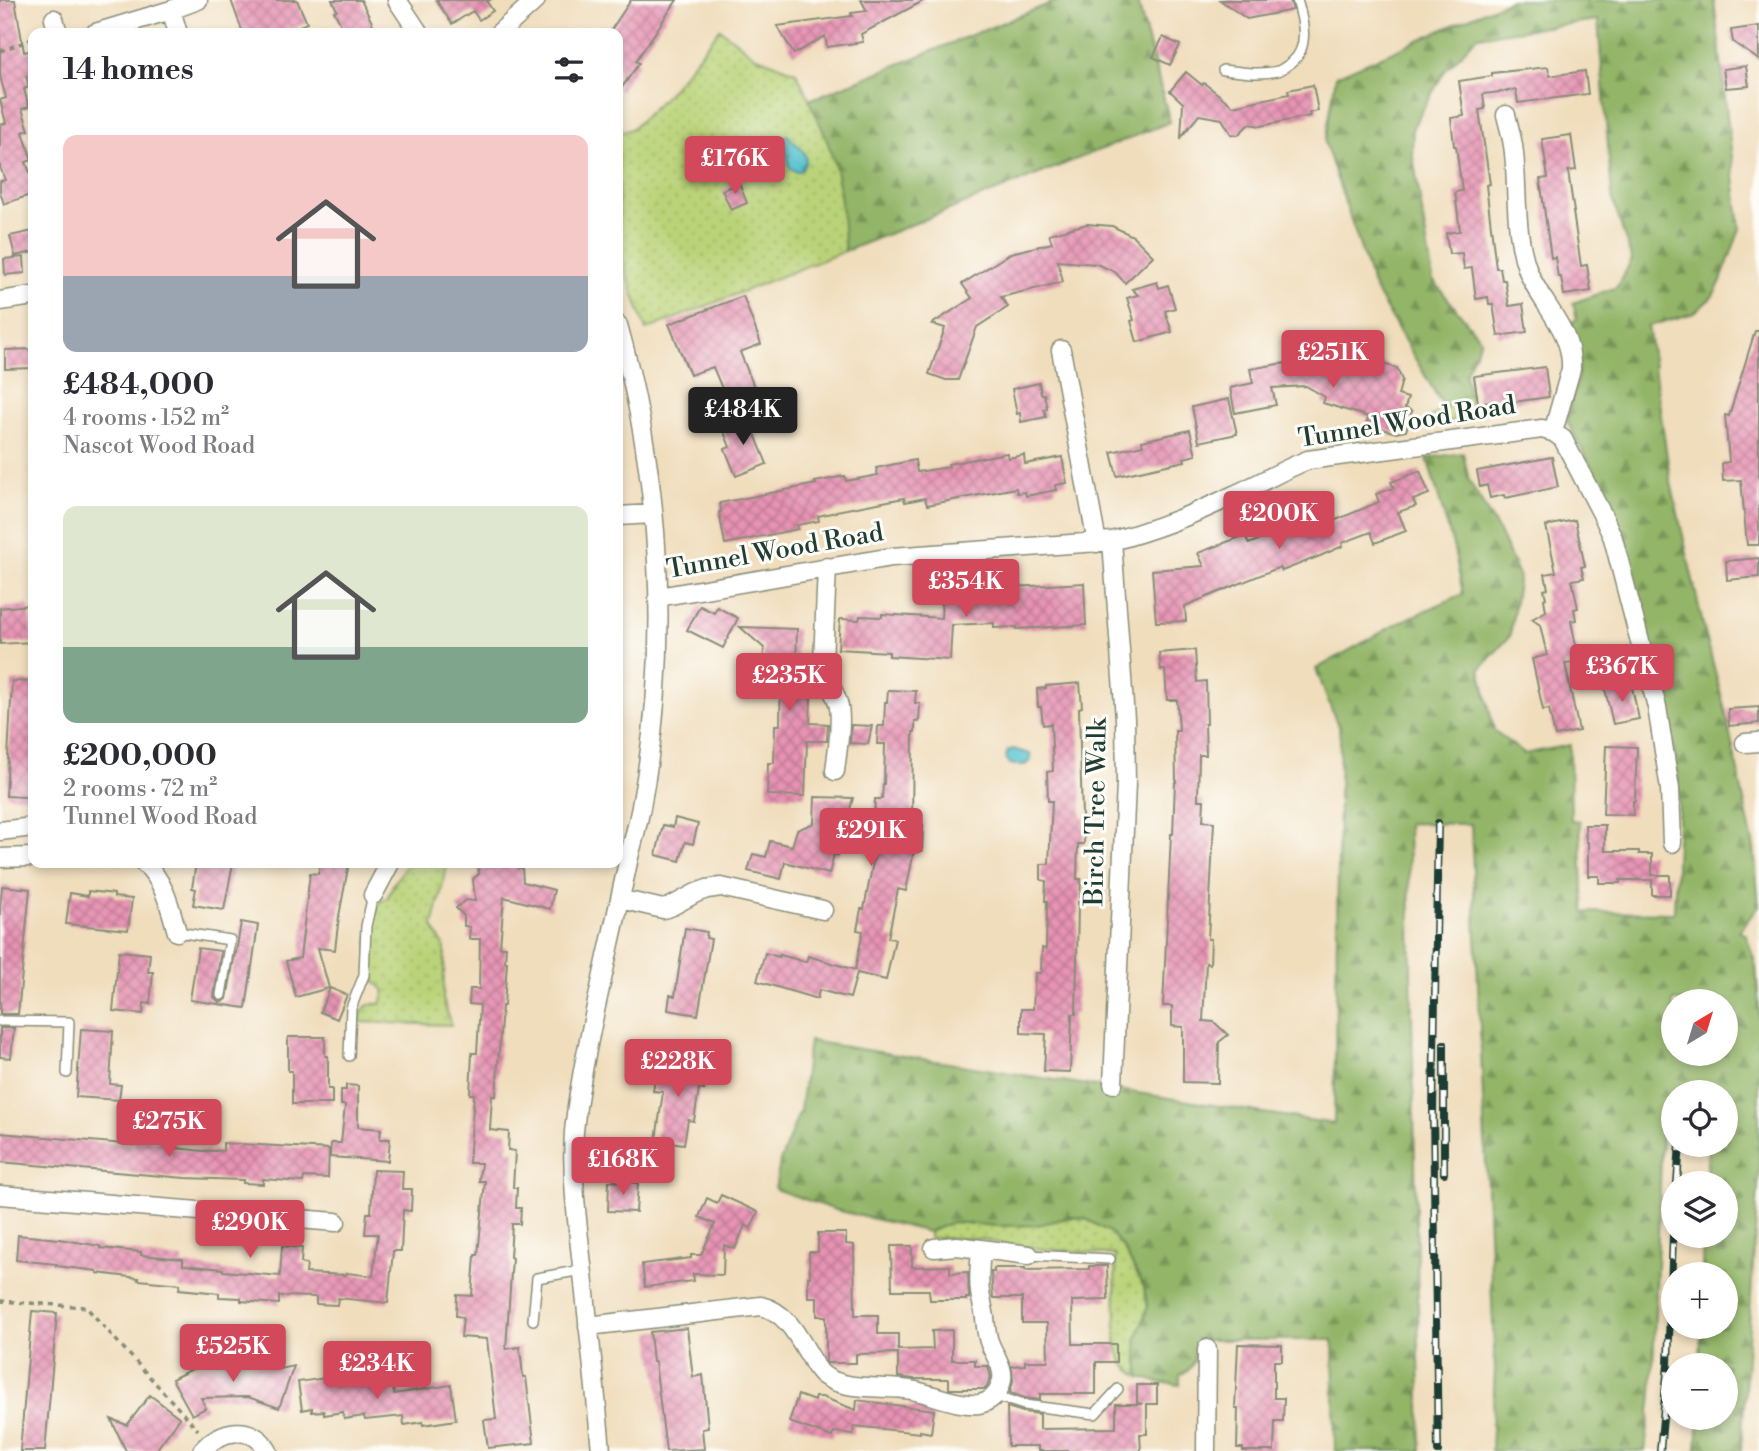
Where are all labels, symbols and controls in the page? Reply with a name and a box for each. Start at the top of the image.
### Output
text: 14 homes [63,51,194,89]
icon: filters [550,51,588,89]
pin: £176K [686,136,784,196]
text: £176K [701,145,769,173]
icon: home [263,181,389,307]
pin: £251K [1284,330,1382,390]
text: £251K [1297,339,1369,367]
text: £484,000 [63,366,214,404]
pin: £484K [694,388,792,447]
street label: Tunnel Wood Road [1296,389,1518,455]
text: £484K [704,396,782,424]
text: 4 rooms · 152 m² [63,404,229,432]
text: Nascot Wood Road [63,432,255,460]
pin: £200K [1230,491,1328,551]
text: £200K [1239,500,1319,528]
street label: Tunnel Wood Road [664,516,886,586]
icon: home [263,552,389,678]
pin: £354K [917,560,1015,619]
text: £354K [928,568,1004,596]
pin: £367K [1573,644,1671,704]
text: £367K [1586,653,1658,681]
pin: £235K [740,654,838,713]
text: £235K [752,662,826,690]
street label: Birch Tree Walk [1078,716,1114,907]
text: £200,000 [63,737,217,775]
text: 2 rooms · 72 m² [63,775,217,803]
text: Tunnel Wood Road [63,803,257,831]
pin: £291K [822,808,920,868]
text: £291K [836,817,906,845]
north arrow [1661,989,1738,1066]
map controls [1661,989,1738,1430]
pin: £228K [629,1040,727,1099]
text: £228K [641,1048,715,1076]
button: locate [1661,1080,1738,1157]
pin: £275K [120,1100,218,1159]
text: £275K [133,1108,205,1136]
pin: £168K [574,1138,672,1197]
text: £168K [588,1146,658,1174]
button: layers [1661,1171,1738,1248]
pin: £290K [201,1200,299,1260]
text: £290K [211,1209,289,1237]
button: + [1661,1262,1738,1339]
pin: £525K [184,1324,282,1384]
text: £525K [196,1333,270,1361]
pin: £234K [328,1342,426,1401]
text: £234K [339,1350,415,1378]
button: − [1661,1353,1738,1430]

